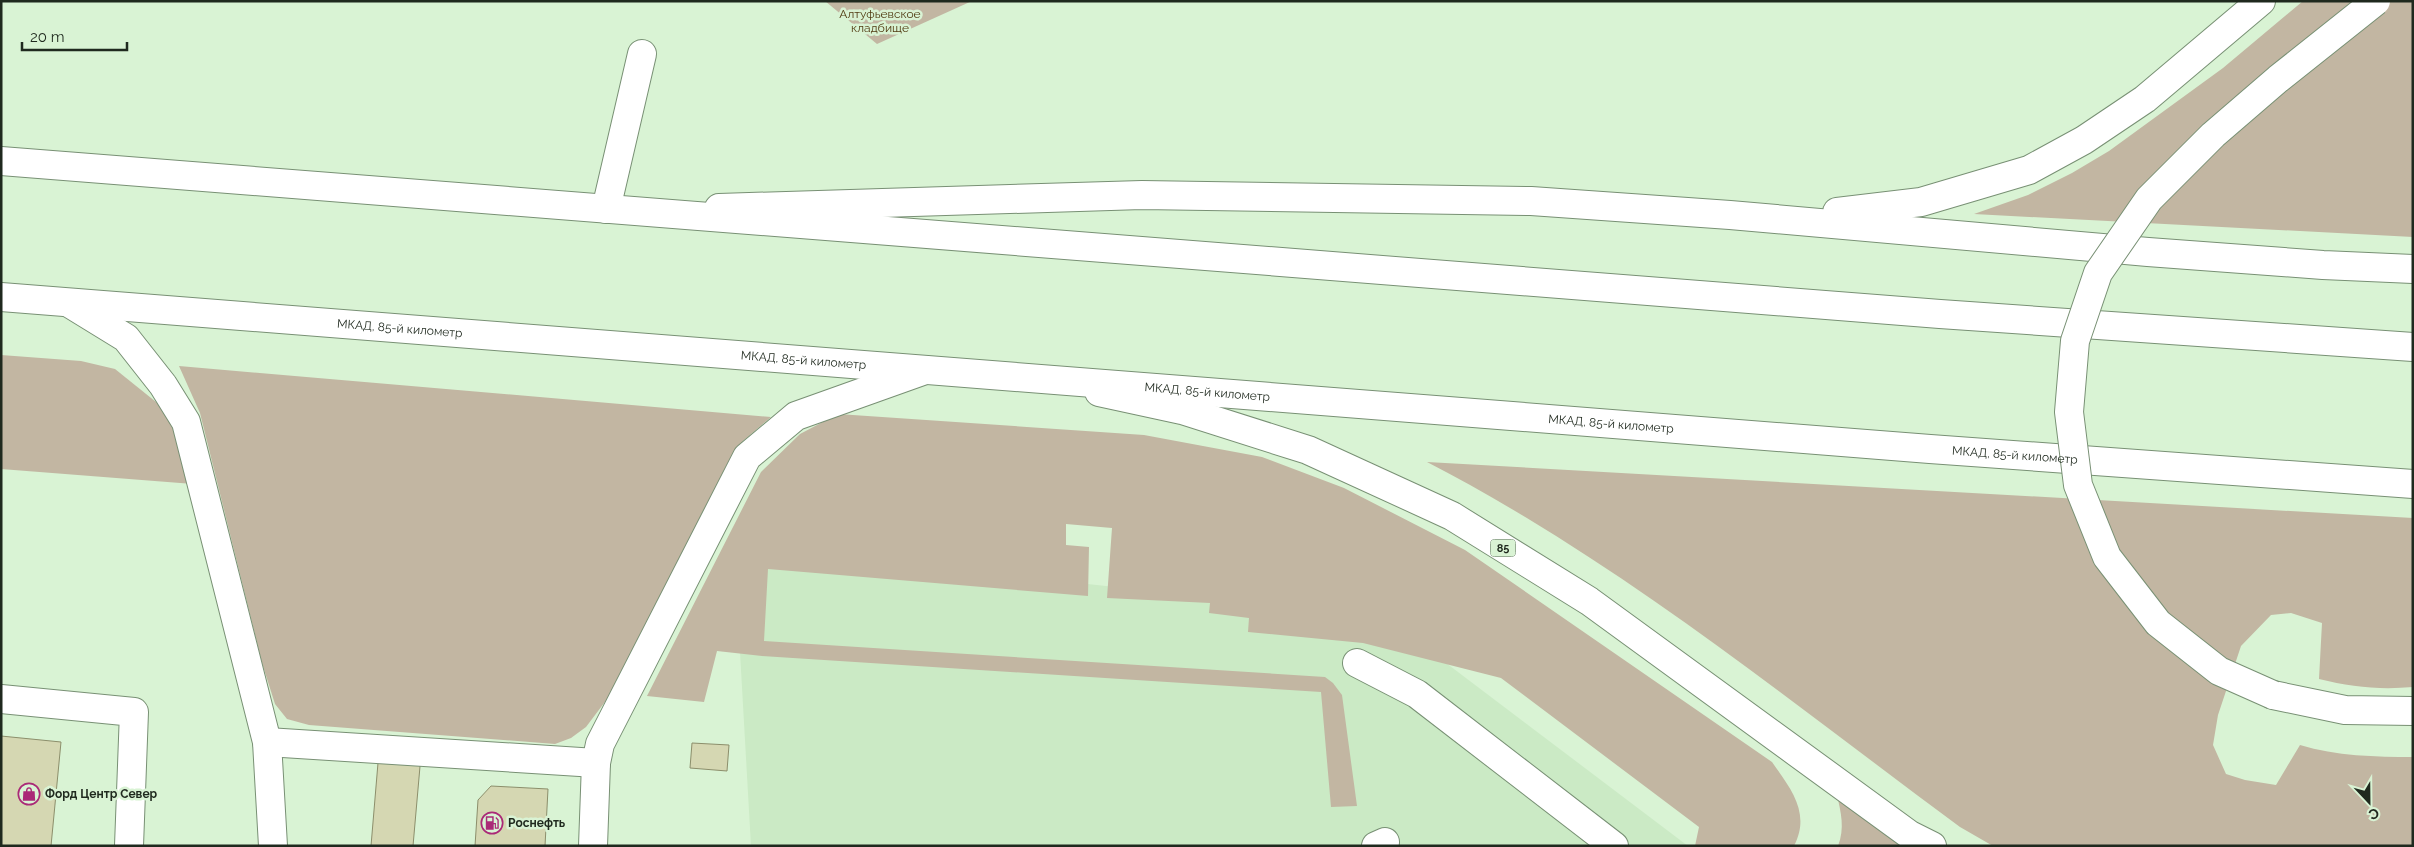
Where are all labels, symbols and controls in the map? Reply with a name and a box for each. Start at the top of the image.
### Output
park label: Алтуфьевское кладбище [839,7,921,35]
scale bar [22,20,128,52]
text: 20 m [30,28,65,46]
street label: МКАД, 85-й километр [336,316,463,340]
street label: МКАД, 85-й километр [740,348,867,372]
street label: МКАД, 85-й километр [1144,380,1271,404]
street label: МКАД, 85-й километр [1548,412,1674,436]
street label: МКАД, 85-й километр [1952,444,2078,467]
road number: 85 [1490,540,1516,556]
north arrow [2344,777,2394,827]
shop icon: Форд Центр Север [17,782,41,806]
place label: Форд Центр Север [45,787,158,801]
text: С [2366,805,2381,823]
fuel station icon: Роснефть [480,811,504,835]
place label: Роснефть [508,816,566,830]

